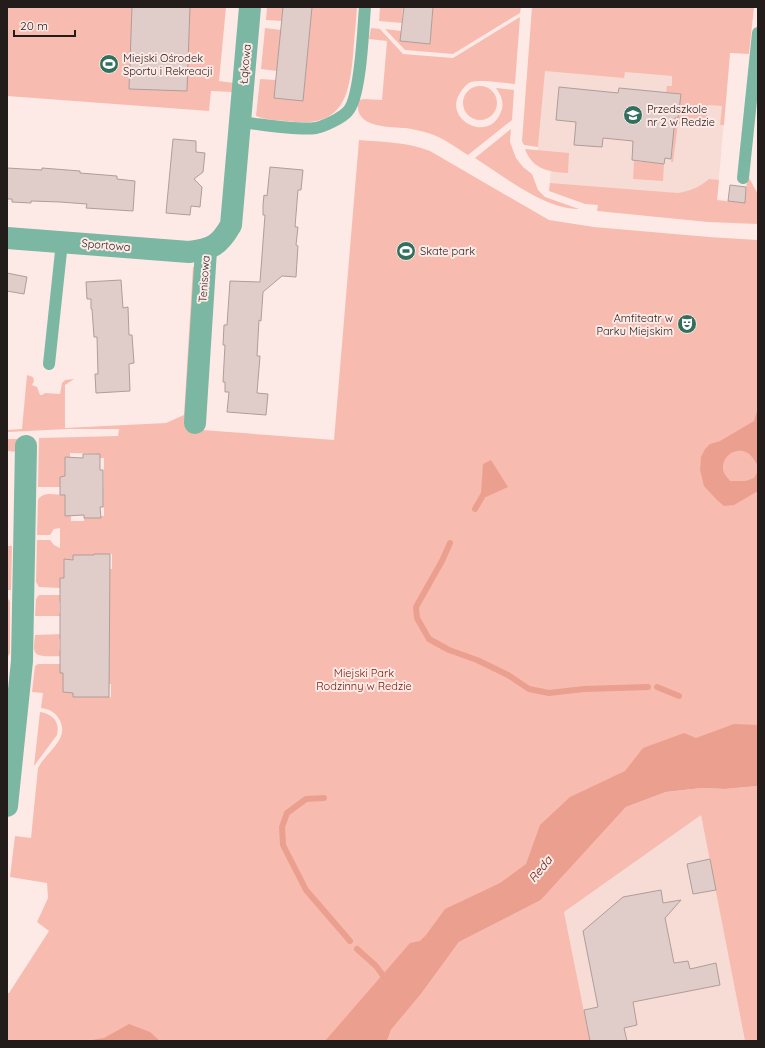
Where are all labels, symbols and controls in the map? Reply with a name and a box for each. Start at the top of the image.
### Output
scale bar [14,12,75,38]
text: 20 m [20,18,48,33]
street label: Łąkowa [236,43,254,85]
place label: Miejski Ośrodek Sportu i Rekreacji [123,51,212,78]
sports icon: Miejski Ośrodek Sportu i Rekreacji [98,53,120,75]
place label: Przedszkole nr 2 w Redzie [647,102,715,129]
school or university icon: Przedszkole nr 2 w Redzie [622,104,644,126]
street label: Sportowa [81,236,131,254]
sports icon: Skate park [395,240,417,262]
place label: Skate park [420,244,475,258]
street label: Tenisowa [195,255,213,303]
place label: Amfiteatr w Parku Miejskim [596,311,673,338]
theatre icon: Amfiteatr w Parku Miejskim [676,313,698,335]
park label: Miejski Park Rodzinny w Redzie [316,666,412,693]
water label: Reda [525,852,556,885]

